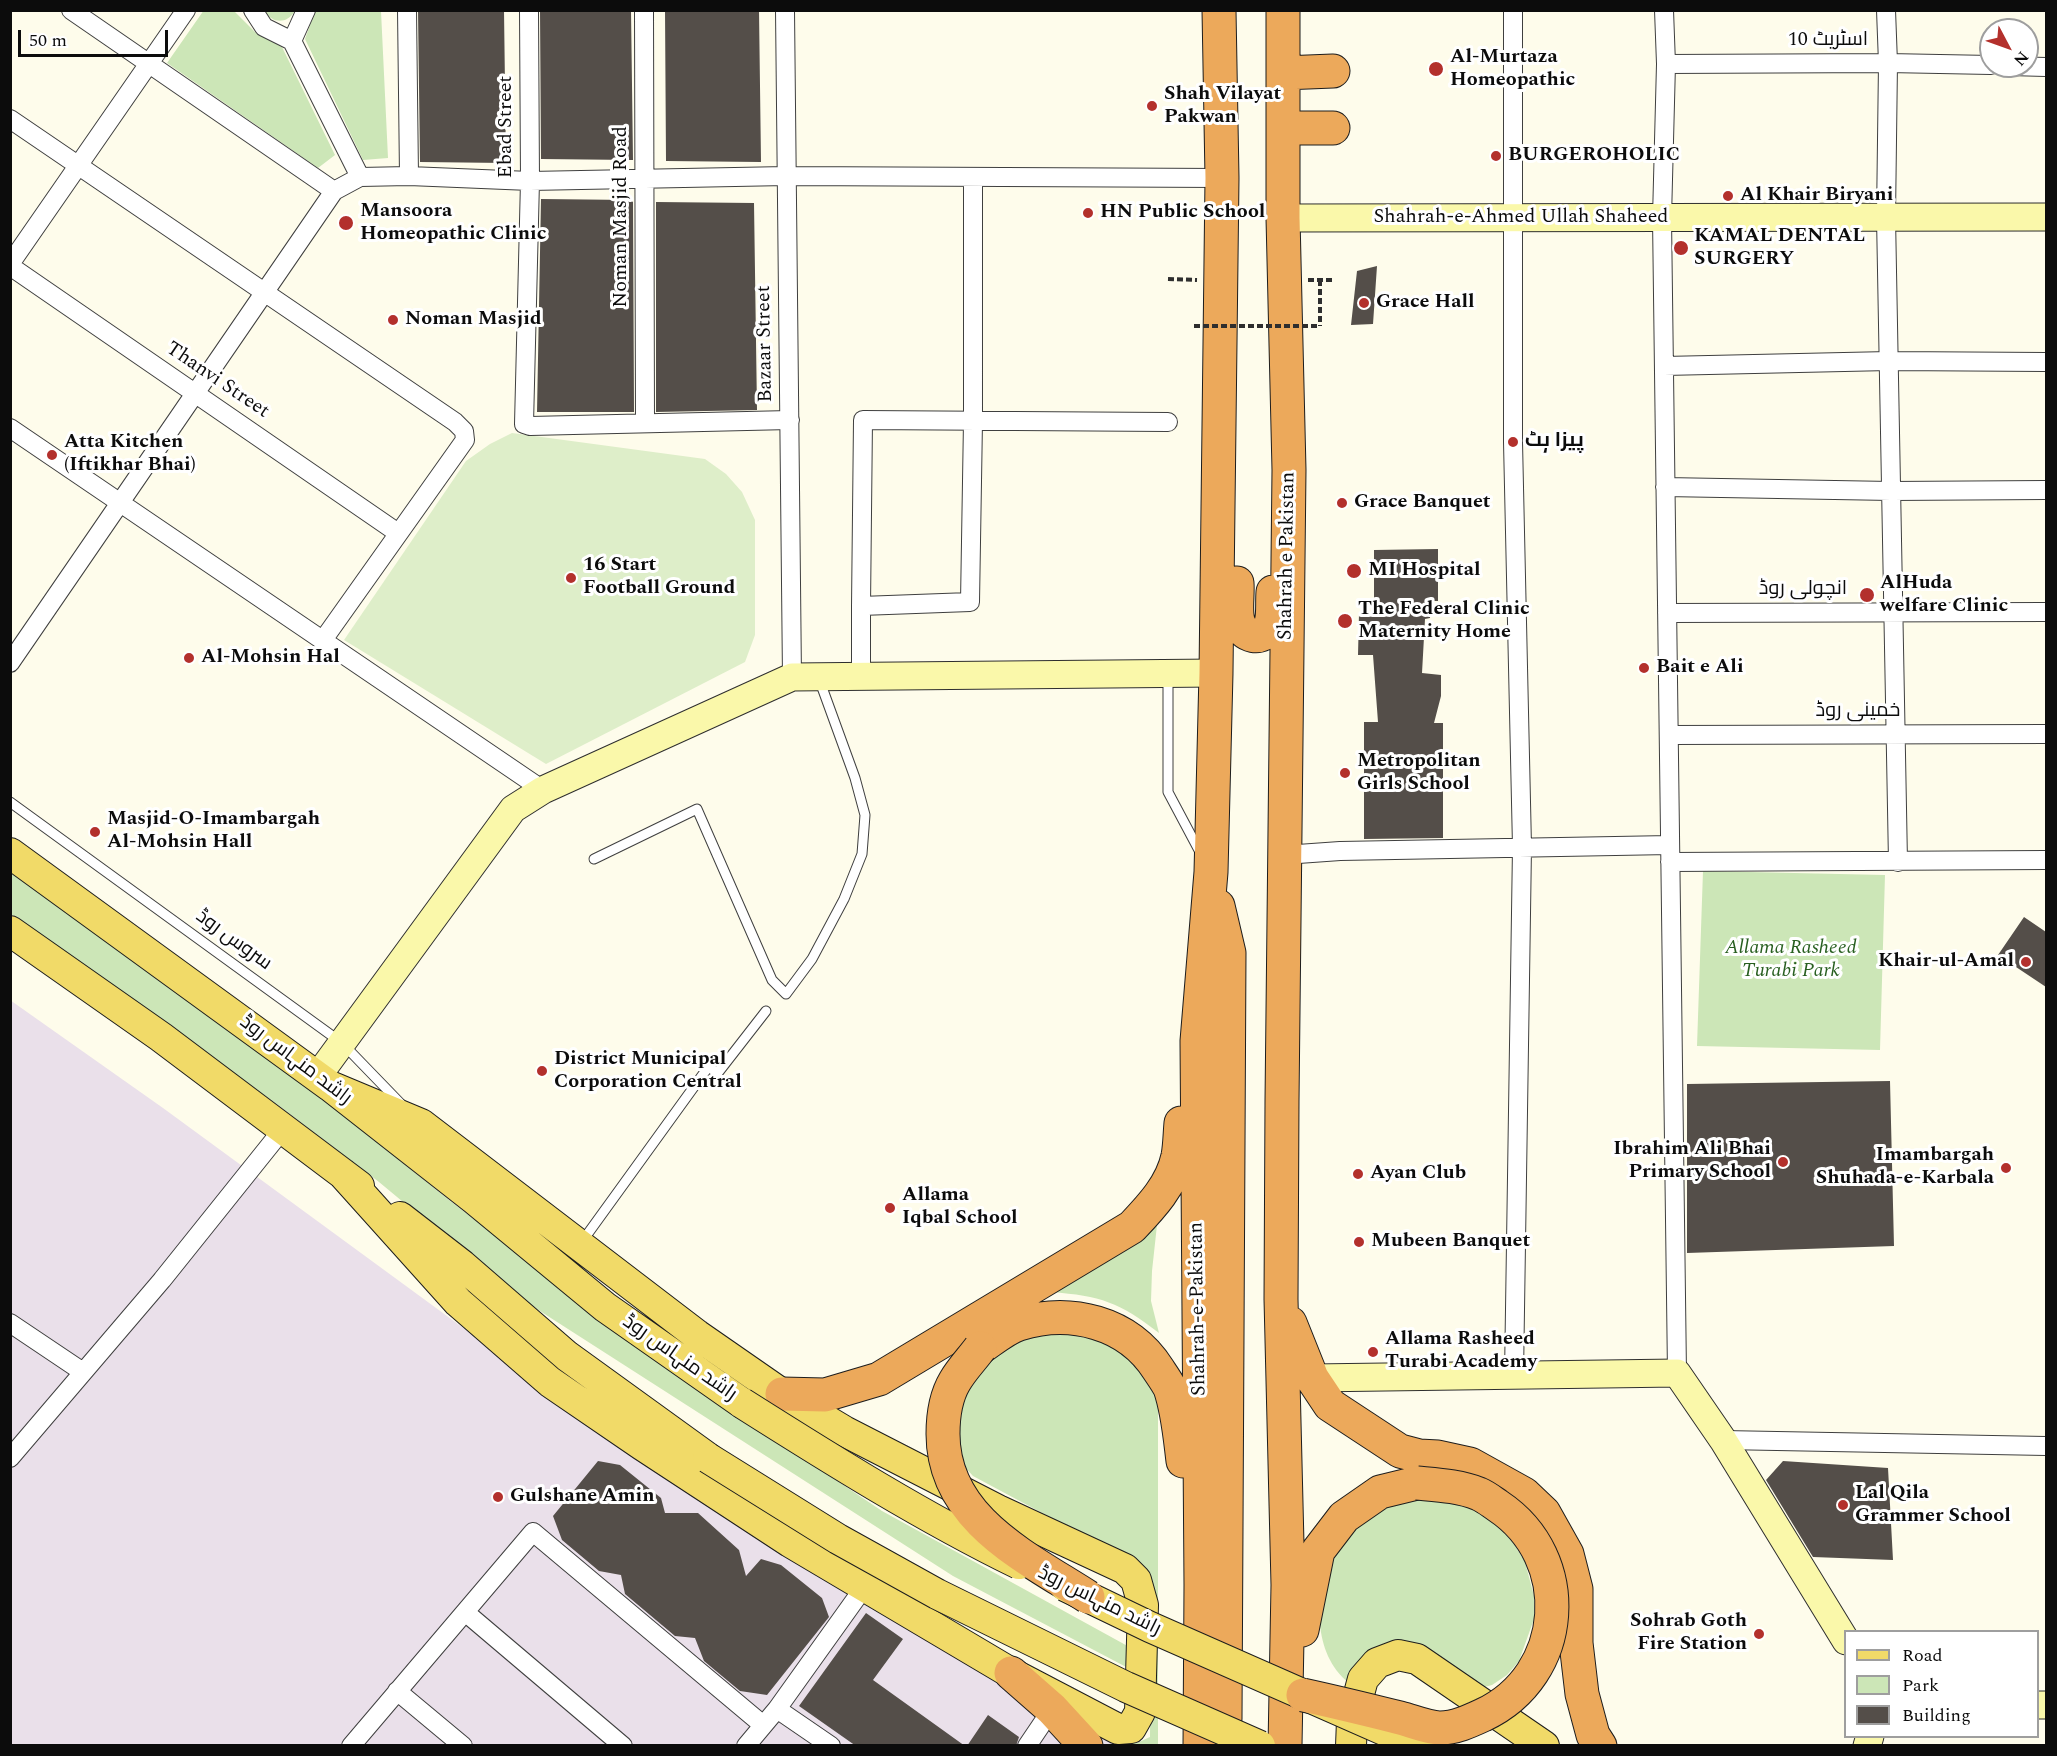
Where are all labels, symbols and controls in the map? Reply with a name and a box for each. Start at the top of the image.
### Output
scale bar [21,18,171,56]
north arrow [1979,18,2039,78]
text: 50 m [29,27,67,54]
street label: اسٹریٹ 10 [1788,29,1868,53]
place label: Al-Murtaza Homeopathic [1450,46,1575,93]
text: N [2008,46,2034,71]
marker: Al-Murtaza Homeopathic [1427,60,1445,78]
street label: Ebad Street [495,76,519,178]
place label: Shah Vilayat Pakwan [1164,83,1281,130]
marker: Shah Vilayat Pakwan [1145,99,1159,113]
street label: Noman Masjid Road [610,126,634,308]
place label: BURGEROHOLIC [1508,144,1680,168]
marker: BURGEROHOLIC [1489,149,1503,163]
place label: Al Khair Biryani [1740,184,1893,208]
marker: Al Khair Biryani [1721,189,1735,203]
place label: Mansoora Homeopathic Clinic [360,200,546,247]
place label: HN Public School [1100,201,1265,225]
marker: HN Public School [1081,206,1095,220]
street label: Shahrah-e-Ahmed Ullah Shaheed [1374,206,1668,230]
marker: Mansoora Homeopathic Clinic [337,214,355,232]
place label: KAMAL DENTAL SURGERY [1694,225,1865,272]
marker: KAMAL DENTAL SURGERY [1672,239,1690,257]
street label: Bazaar Street [753,285,779,403]
place label: Grace Hall [1376,291,1474,315]
marker: Grace Hall [1357,296,1371,310]
place label: Noman Masjid [405,308,542,332]
marker: Noman Masjid [386,313,400,327]
street label: Thanvi Street [161,338,273,424]
place label: پیزا ہٹ [1525,430,1584,454]
place label: Atta Kitchen (Iftikhar Bhai) [64,431,196,478]
marker: پیزا ہٹ [1506,435,1520,449]
marker: Atta Kitchen (Iftikhar Bhai) [45,448,59,462]
street label: Shahrah e Pakistan [1275,471,1301,641]
place label: Grace Banquet [1354,491,1491,515]
marker: Grace Banquet [1335,496,1349,510]
place label: 16 Start Football Ground [583,554,735,601]
place label: MI Hospital [1368,559,1480,583]
marker: MI Hospital [1345,562,1363,580]
marker: 16 Start Football Ground [564,571,578,585]
place label: AlHuda welfare Clinic [1880,572,2008,619]
street label: انچولی روڈ [1759,578,1847,602]
marker: AlHuda welfare Clinic [1858,586,1876,604]
place label: The Federal Clinic Maternity Home [1358,598,1530,645]
marker: The Federal Clinic Maternity Home [1336,612,1354,630]
place label: Al-Mohsin Hal [201,646,340,670]
marker: Al-Mohsin Hal [182,651,196,665]
place label: Bait e Ali [1656,656,1744,680]
marker: Bait e Ali [1637,661,1651,675]
street label: خمینی روڈ [1816,700,1900,724]
place label: Metropolitan Girls School [1357,750,1481,797]
marker: Metropolitan Girls School [1338,766,1352,780]
place label: Masjid-O-Imambargah Al-Mohsin Hall [107,808,320,855]
marker: Masjid-O-Imambargah Al-Mohsin Hall [88,825,102,839]
street label: سروس روڈ [190,905,276,977]
park label: Allama Rasheed Turabi Park [1725,937,1857,984]
place label: Khair-ul-Amal [1878,950,2014,974]
marker: Khair-ul-Amal [2019,955,2033,969]
street label: راشد منہاس روڈ [234,1011,356,1111]
place label: District Municipal Corporation Central [554,1048,742,1095]
marker: District Municipal Corporation Central [535,1064,549,1078]
place label: Ibrahim Ali Bhai Primary School [1613,1138,1771,1185]
place label: Imambargah Shuhada-e-Karbala [1816,1144,1994,1191]
marker: Ibrahim Ali Bhai Primary School [1776,1155,1790,1169]
marker: Imambargah Shuhada-e-Karbala [1999,1161,2013,1175]
place label: Ayan Club [1370,1162,1466,1186]
marker: Ayan Club [1351,1167,1365,1181]
place label: Allama Iqbal School [902,1184,1018,1231]
marker: Allama Iqbal School [883,1201,897,1215]
street label: Shahrah-e-Pakistan [1185,1222,1213,1396]
place label: Mubeen Banquet [1371,1230,1530,1254]
marker: Mubeen Banquet [1352,1235,1366,1249]
street label: راشد منہاس روڈ [617,1311,741,1407]
place label: Allama Rasheed Turabi Academy [1385,1328,1537,1375]
marker: Allama Rasheed Turabi Academy [1366,1345,1380,1359]
place label: Lal Qila Grammer School [1855,1482,2011,1529]
place label: Gulshane Amin [510,1485,655,1509]
marker: Gulshane Amin [491,1490,505,1504]
marker: Lal Qila Grammer School [1836,1498,1850,1512]
street label: راشد منہاس روڈ [1033,1562,1165,1642]
place label: Sohrab Goth Fire Station [1630,1610,1747,1657]
marker: Sohrab Goth Fire Station [1752,1627,1766,1641]
legend [1844,1630,2039,1738]
text: Road [1902,1642,1943,1669]
text: Park [1902,1672,1939,1699]
text: Building [1902,1702,1971,1729]

